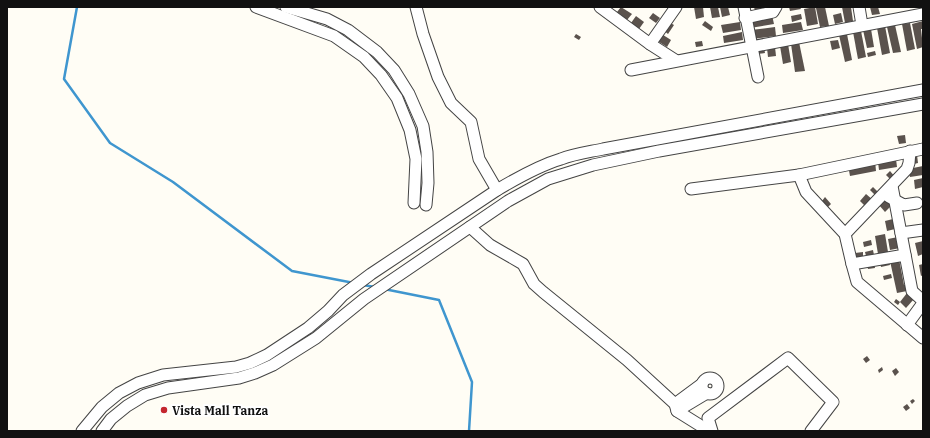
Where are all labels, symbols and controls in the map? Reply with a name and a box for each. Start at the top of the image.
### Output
place label: Vista Mall Tanza [172,403,268,418]
marker: Vista Mall Tanza [159,405,169,415]

